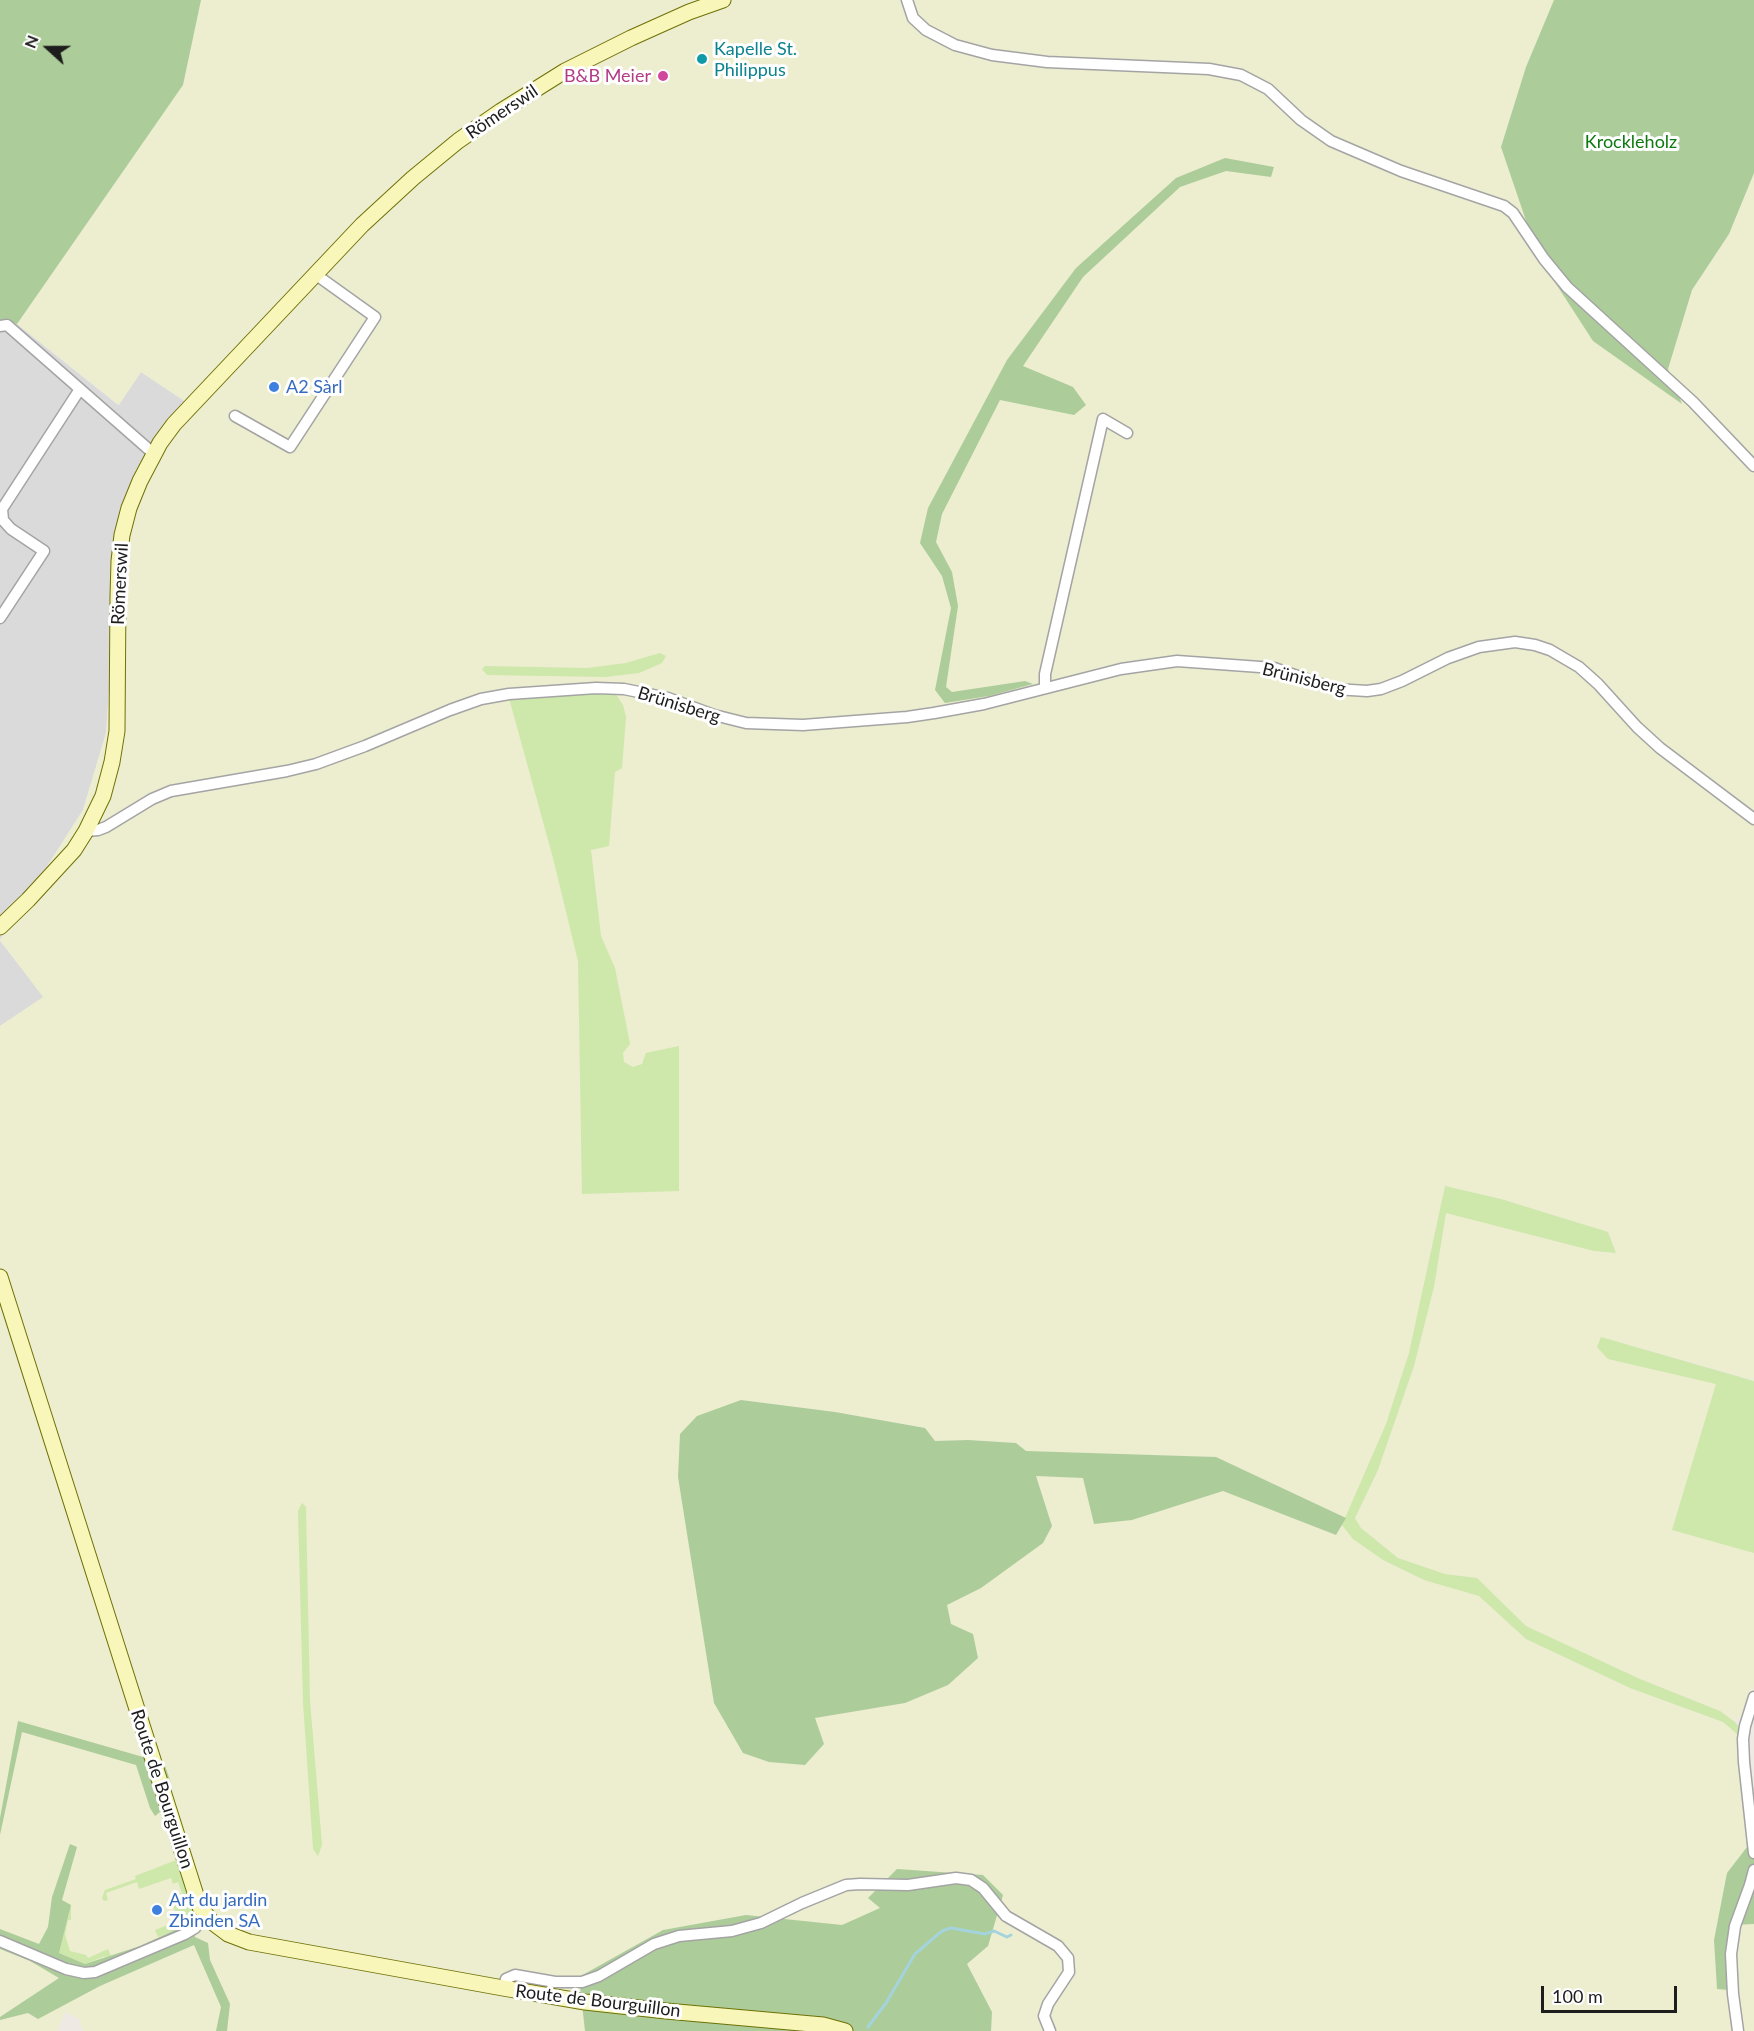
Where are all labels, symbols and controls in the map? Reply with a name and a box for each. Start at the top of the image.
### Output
north arrow [18,18,78,78]
text: N [20,32,42,51]
place label: Kapelle St. Philippus [714,38,797,80]
marker: Kapelle St. Philippus [695,52,709,66]
place label: B&B Meier [564,65,651,87]
marker: B&B Meier [656,69,670,83]
street label: Römerswil [462,80,542,144]
park label: Krockleholz [1585,131,1677,153]
place label: A2 Sàrl [286,376,343,398]
marker: A2 Sàrl [267,380,281,394]
street label: Römerswil [107,542,133,626]
street label: Brünisberg [1260,658,1348,700]
street label: Brünisberg [635,682,723,728]
street label: Route de Bourguillon [126,1707,198,1871]
place label: Art du jardin Zbinden SA [169,1889,267,1932]
marker: Art du jardin Zbinden SA [150,1903,164,1917]
scale bar [1544,1974,1680,2012]
street label: Route de Bourguillon [514,1980,682,2022]
text: 100 m [1552,1985,1603,2007]

